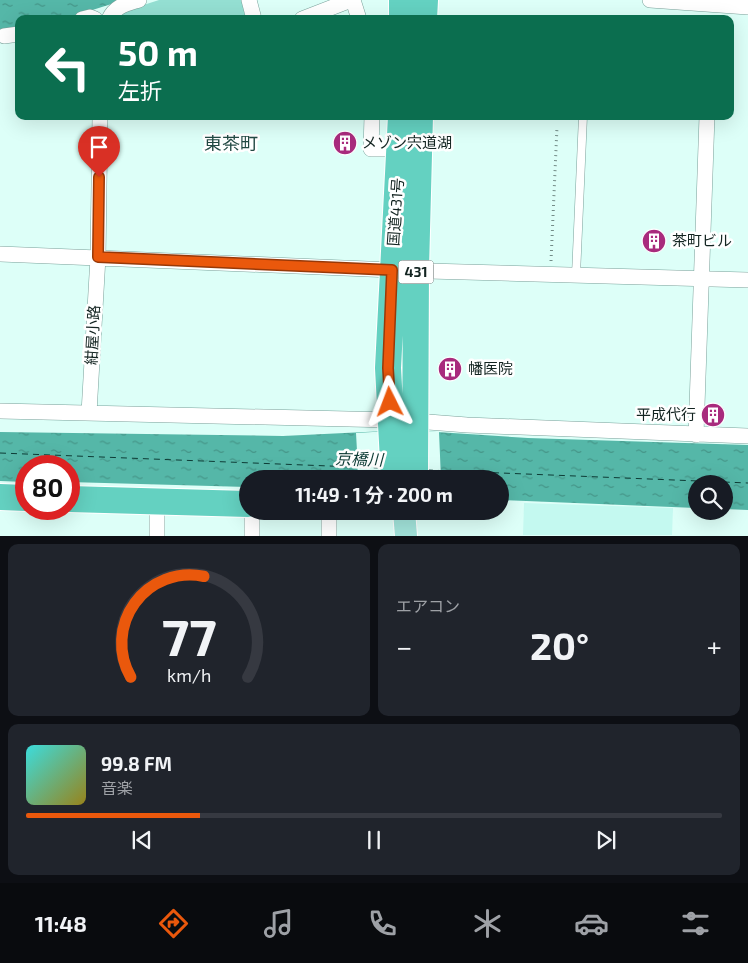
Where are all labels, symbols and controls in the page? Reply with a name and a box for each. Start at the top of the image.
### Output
text: 50 m [118,31,198,73]
icon: left [35,35,100,100]
text: 左折 [118,77,162,103]
pin [78,126,120,177]
building icon: メゾン宍道湖 [332,130,358,156]
district label: 東茶町 [204,132,258,154]
icon: arrive [85,133,113,161]
place label: メゾン宍道湖 [362,133,452,151]
street label: 国道431号 [384,177,406,247]
building icon: 茶町ビル [641,228,667,254]
place label: 茶町ビル [672,231,732,249]
road number: 431 [398,260,434,284]
street label: 紺屋小路 [81,305,103,365]
building icon: 幡医院 [437,356,463,382]
place label: 幡医院 [468,359,513,377]
position arrow [363,375,415,427]
building icon: 平成代行 [700,402,726,428]
place label: 平成代行 [636,405,696,423]
water label: 京橋川 [335,449,385,468]
speed limit sign: 80 [15,455,80,520]
map controls [688,475,733,520]
button: search [688,475,733,520]
text: 11:49 · 1 分 · 200 m [295,483,453,506]
text: エアコン [396,596,460,615]
text: 77 [162,604,216,666]
text: 20° [530,622,589,668]
text: − [396,629,412,663]
text: + [707,629,722,663]
text: km/h [167,664,211,686]
text: 99.8 FM [101,752,172,775]
text: 音楽 [101,778,133,797]
icon: previous [128,826,156,854]
icon: pause [360,826,388,854]
icon: next [592,826,620,854]
icon: directions [156,906,191,941]
icon: music [261,906,296,941]
icon: phone [365,906,400,941]
icon: climate [470,906,505,941]
icon: car [574,906,609,941]
icon: filters [678,906,713,941]
text: 11:48 [35,910,87,936]

